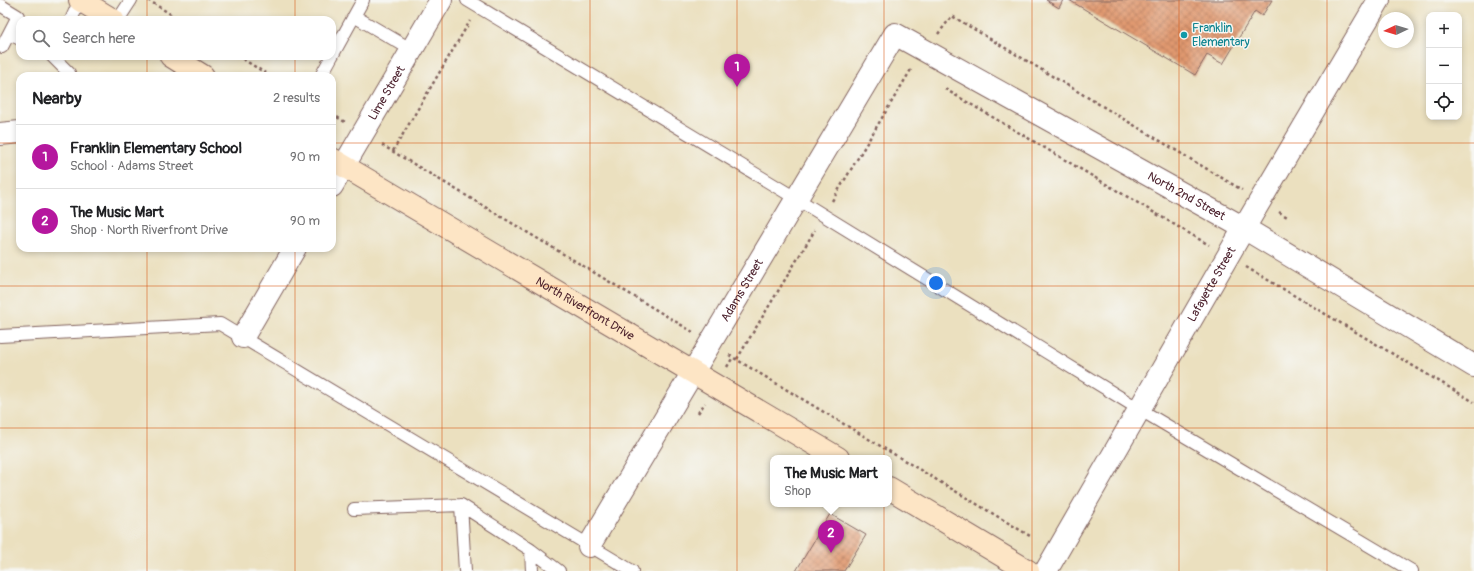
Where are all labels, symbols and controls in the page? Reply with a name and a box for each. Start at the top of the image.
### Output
north arrow [1378,12,1414,48]
map controls [1426,12,1462,120]
button: + [1426,12,1462,48]
search box [16,16,336,60]
place label: Franklin Elementary [1192,21,1250,50]
icon: search [30,27,52,49]
text: Search here [62,29,135,48]
marker: Franklin Elementary [1179,30,1189,40]
button: − [1426,48,1462,84]
pin: 1 [724,54,750,87]
street label: Lime Street [365,63,408,123]
button: locate [1426,84,1462,120]
text: Nearby [32,88,81,109]
text: 2 results [273,90,320,106]
text: Franklin Elementary School [70,139,242,158]
text: 1 [42,149,48,165]
text: 90 m [290,149,320,165]
text: School · Adams Street [70,158,193,174]
street label: North 2nd Street [1145,168,1228,224]
text: The Music Mart [70,203,164,222]
text: 2 [41,213,49,229]
text: 90 m [290,213,320,229]
text: Shop · North Riverfront Drive [70,222,228,238]
street label: Lafayette Street [1184,244,1239,325]
street label: Adams Street [717,256,766,324]
your location [926,273,946,293]
street label: North Riverfront Drive [533,274,637,344]
popup [770,455,892,507]
text: The Music Mart [784,464,878,483]
text: Shop [784,483,811,499]
pin: 2 [818,520,844,553]

